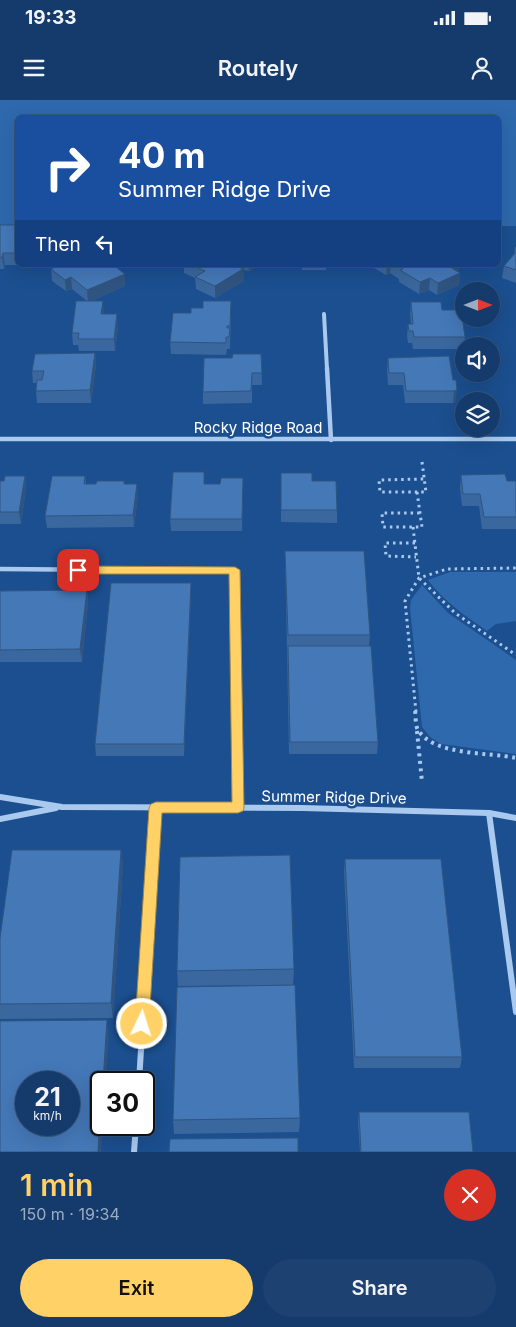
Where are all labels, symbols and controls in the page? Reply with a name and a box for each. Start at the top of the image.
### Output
text: 19:33 [25,6,76,29]
icon: menu [20,54,48,82]
icon: person [468,54,496,82]
text: Routely [218,55,298,81]
text: 40 m [118,134,206,176]
icon: right [35,135,100,200]
text: Summer Ridge Drive [118,176,331,202]
icon: left [91,230,119,258]
text: Then [35,233,81,256]
north arrow [455,282,500,328]
map controls [455,282,500,437]
button: sound [455,337,500,382]
button: layers [455,392,500,437]
street label: Rocky Ridge Road [194,418,322,437]
pin [57,549,99,591]
icon: arrive [64,556,92,584]
street label: Summer Ridge Drive [261,786,407,808]
position arrow [115,997,167,1049]
speed limit sign: 30 [90,1071,155,1136]
text: 21 [34,1082,61,1112]
text: km/h [33,1108,62,1123]
text: 1 min [20,1167,93,1203]
button: close [444,1169,496,1221]
text: 150 m · 19:34 [20,1204,120,1224]
button: Exit [20,1259,253,1317]
button: Share [263,1259,496,1317]

